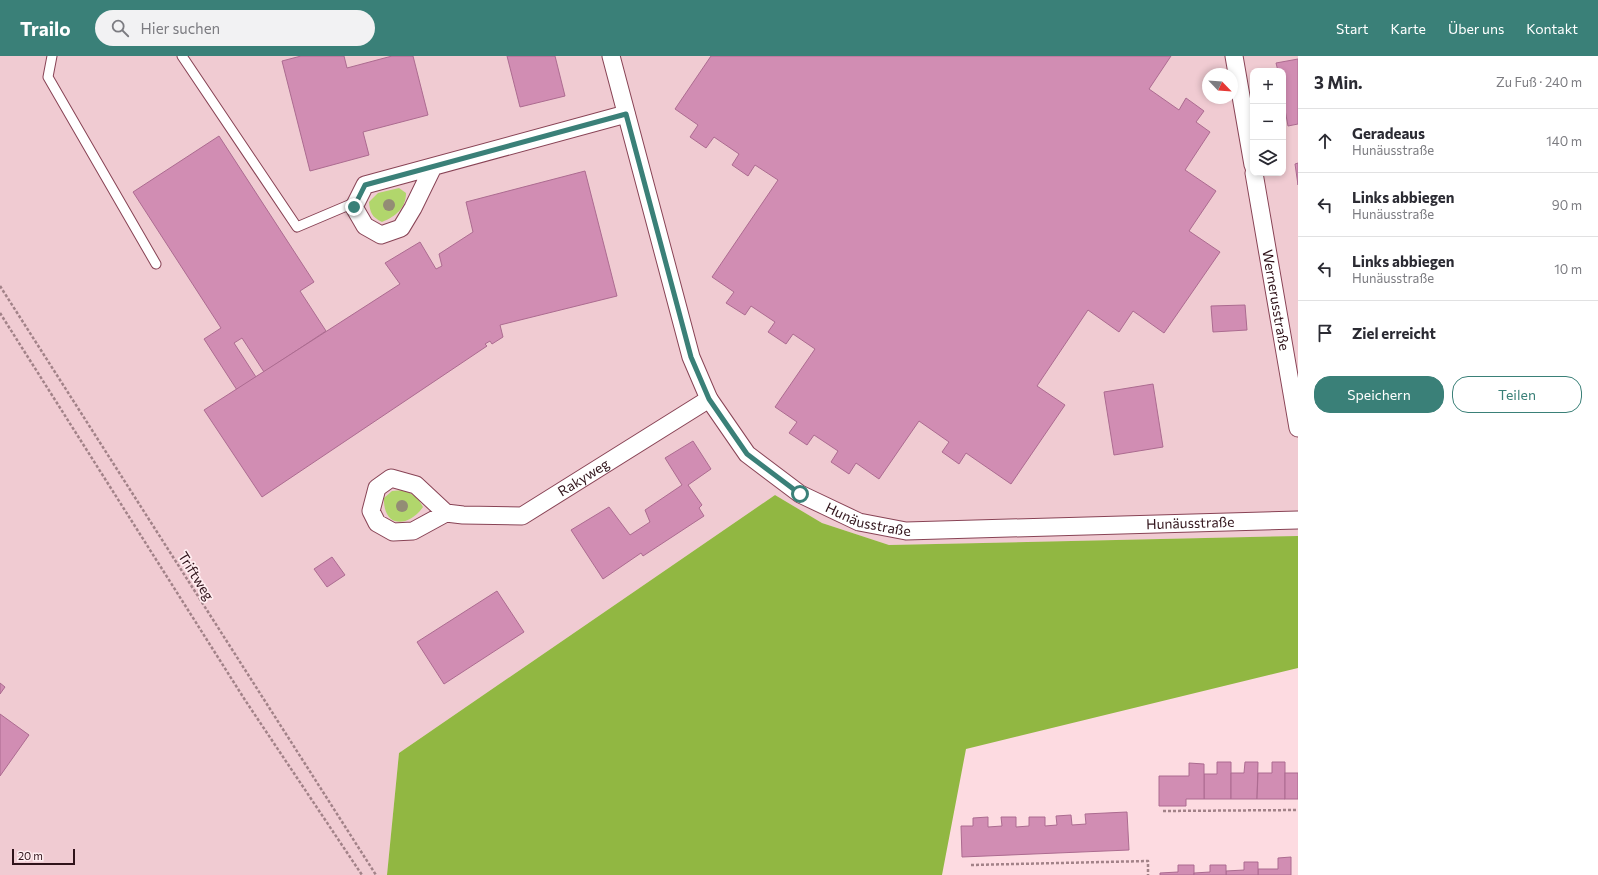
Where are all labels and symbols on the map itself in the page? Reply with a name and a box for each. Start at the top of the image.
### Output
north arrow [1202,68,1238,104]
route end [345,198,363,216]
street label: Wernerusstraße [1259,248,1293,352]
street label: Rakyweg [554,454,612,500]
route start [791,485,809,503]
street label: Hunäusstraße [823,498,911,539]
street label: Hunäusstraße [1146,513,1235,532]
street label: Triftweg [175,548,218,604]
scale bar [12,847,75,866]

